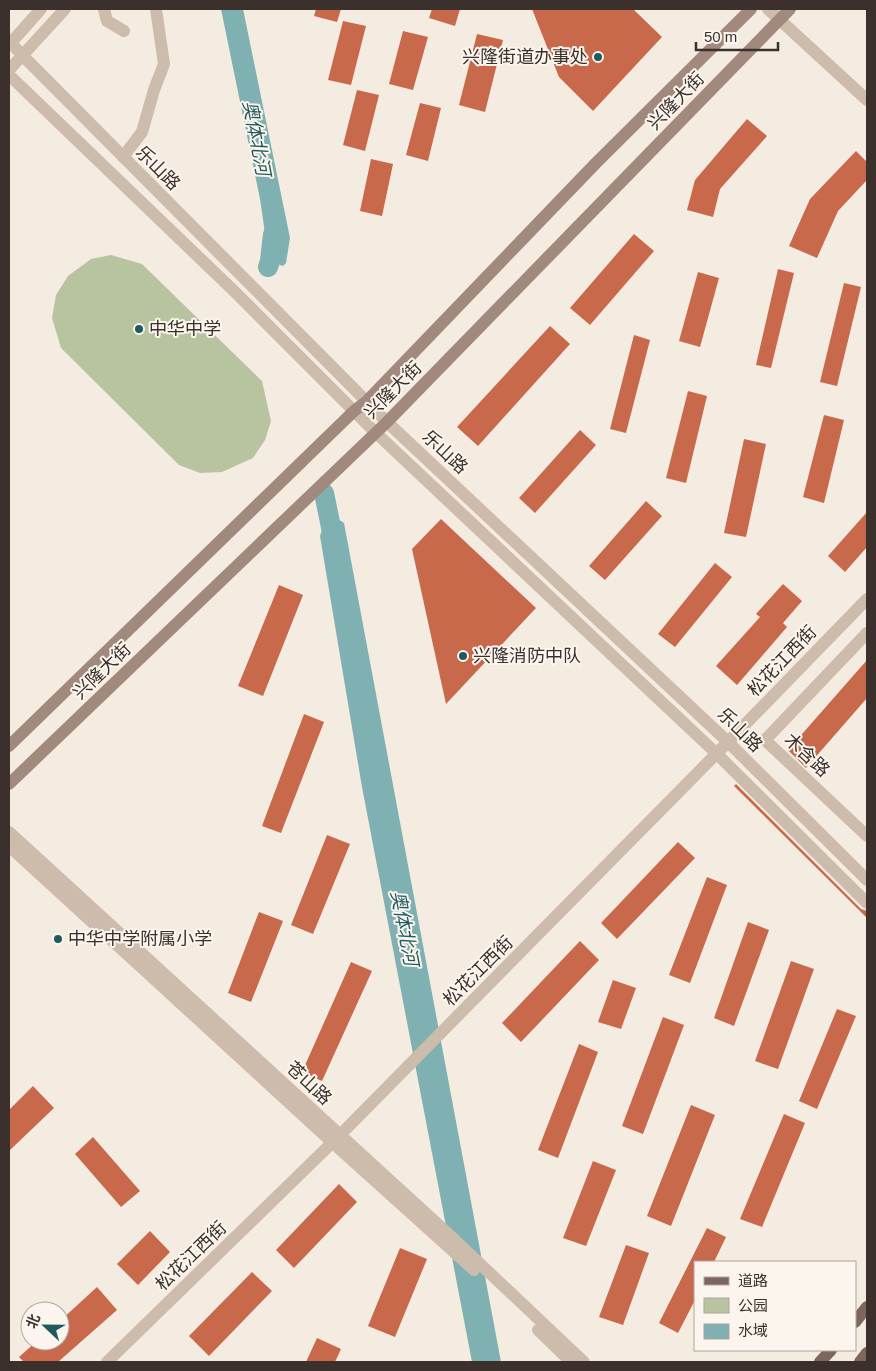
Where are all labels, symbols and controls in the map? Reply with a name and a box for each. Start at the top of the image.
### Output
scale bar [696,20,778,52]
text: 50 m [704,28,737,45]
place label: 兴隆街道办事处 [462,47,588,67]
marker: 兴隆街道办事处 [592,51,604,63]
street label: 兴隆大街 [644,68,708,134]
water label: 奥体北河 [239,99,275,181]
street label: 乐山路 [132,142,184,194]
place label: 中华中学 [149,319,221,339]
marker: 中华中学 [133,323,145,335]
street label: 兴隆大街 [360,357,426,423]
street label: 乐山路 [418,426,472,478]
street label: 松花江西街 [744,622,820,700]
street label: 兴隆大街 [69,639,135,703]
place label: 兴隆消防中队 [473,646,581,666]
marker: 兴隆消防中队 [457,650,469,662]
street label: 乐山路 [714,704,766,756]
street label: 木含路 [780,729,834,781]
water label: 奥体北河 [387,889,423,971]
place label: 中华中学附属小学 [68,929,212,949]
street label: 松花江西街 [439,932,517,1010]
marker: 中华中学附属小学 [52,933,64,945]
street label: 苍山路 [282,1057,336,1109]
street label: 松花江西街 [152,1218,230,1294]
legend [694,1261,856,1351]
text: 道路 [738,1272,768,1289]
text: 公园 [738,1297,768,1314]
north arrow [20,1301,70,1351]
text: 北 [23,1312,43,1331]
text: 水域 [738,1322,768,1339]

